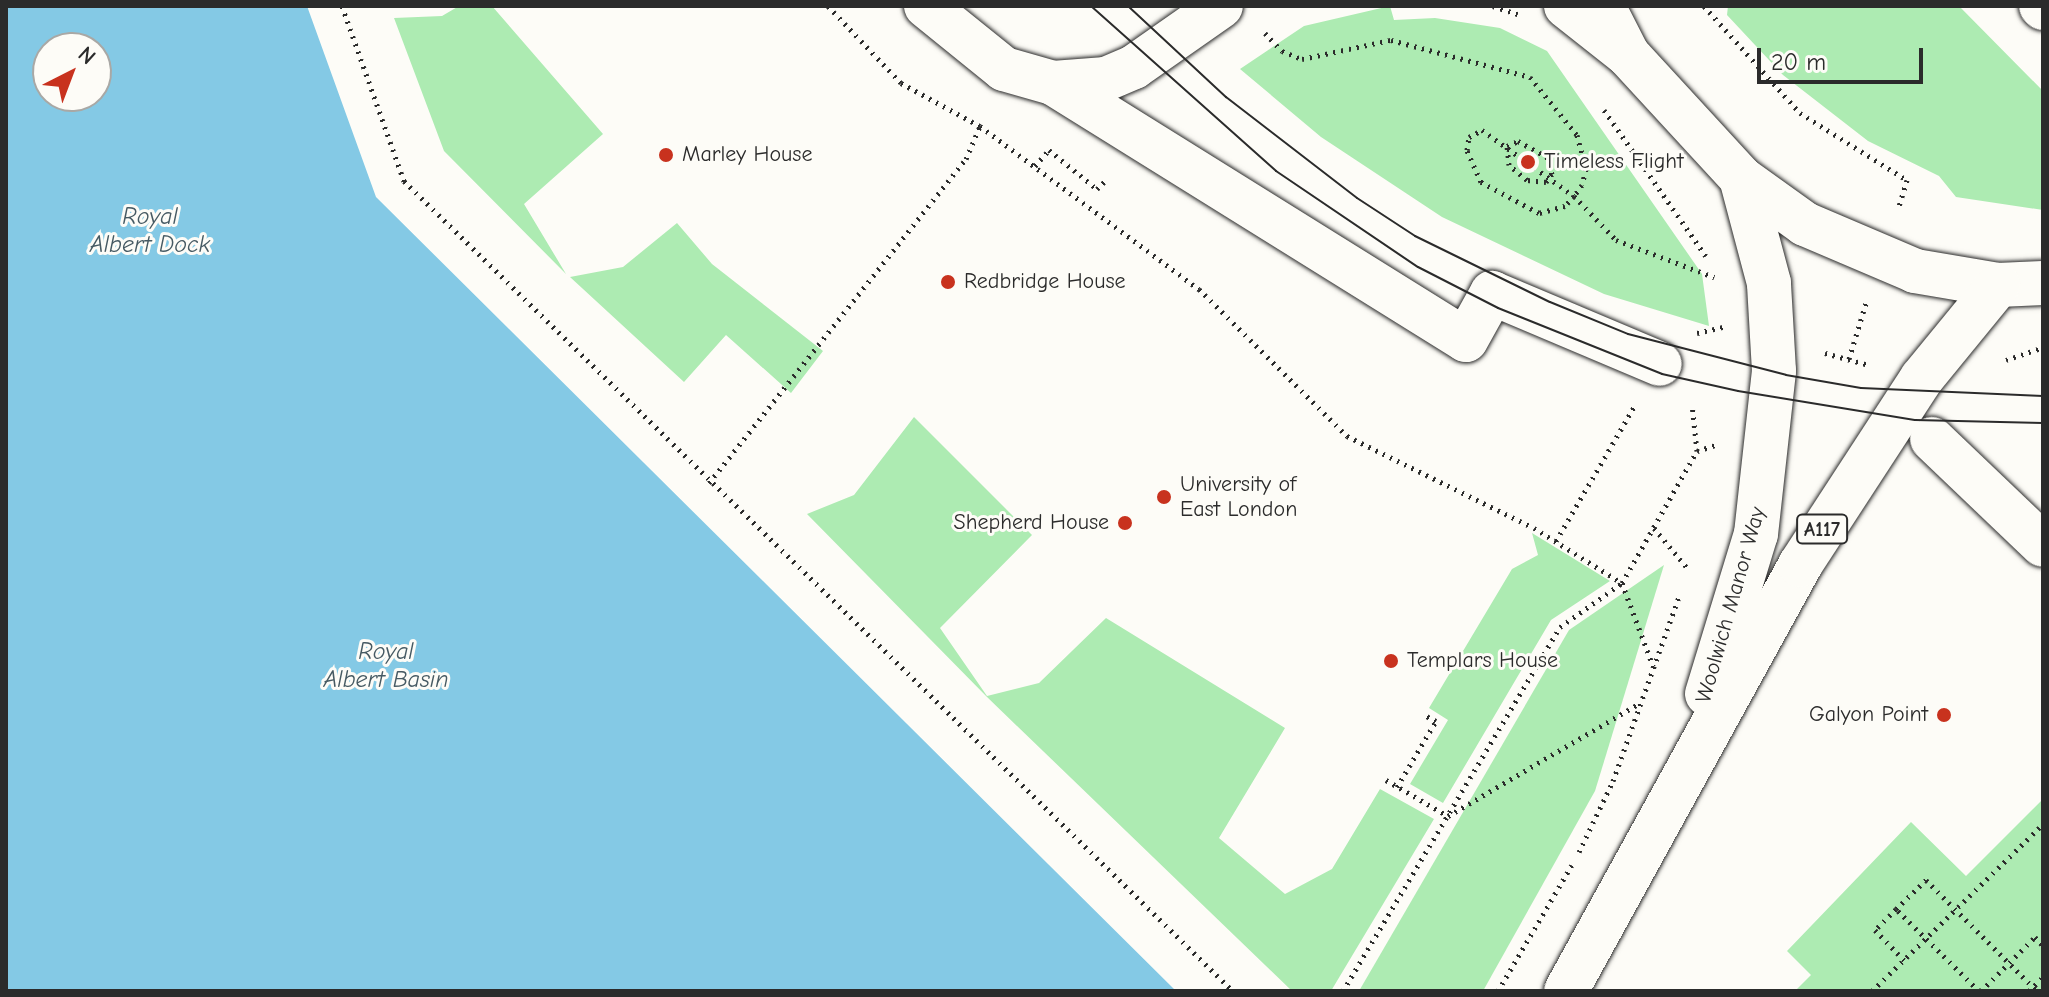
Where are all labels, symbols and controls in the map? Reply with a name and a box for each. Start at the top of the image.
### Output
north arrow [32,32,112,112]
scale bar [1761,32,1927,82]
text: N [73,41,101,70]
text: 20 m [1771,48,1826,76]
place label: Marley House [682,142,812,168]
marker: Marley House [657,146,675,164]
place label: Timeless Flight [1544,149,1683,175]
marker: Timeless Flight [1519,153,1537,171]
water label: Royal Albert Dock [90,203,210,259]
place label: Redbridge House [964,269,1126,295]
marker: Redbridge House [939,273,957,291]
place label: University of East London [1180,471,1297,522]
marker: University of East London [1155,488,1173,506]
street label: Woolwich Manor Way [1690,504,1772,706]
place label: Shepherd House [954,510,1109,536]
road number: A117 [1796,513,1848,545]
marker: Shepherd House [1116,514,1134,532]
water label: Royal Albert Basin [323,638,449,694]
place label: Templars House [1407,648,1558,674]
marker: Templars House [1382,652,1400,670]
place label: Galyon Point [1809,702,1928,728]
marker: Galyon Point [1935,706,1953,724]

